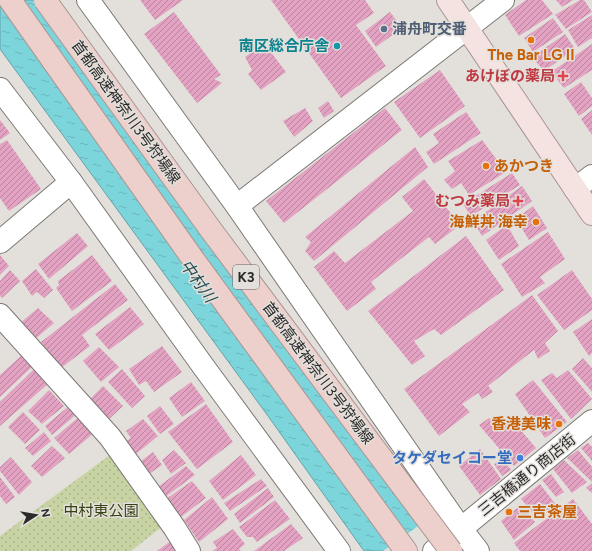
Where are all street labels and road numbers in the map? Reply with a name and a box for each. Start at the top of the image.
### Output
street label: 首都高速神奈川3号狩場線 [68,37,184,187]
road number: K3 [233,265,259,289]
street label: 首都高速神奈川3号狩場線 [259,298,377,448]
street label: 三吉橋通り商店街 [475,430,579,520]

